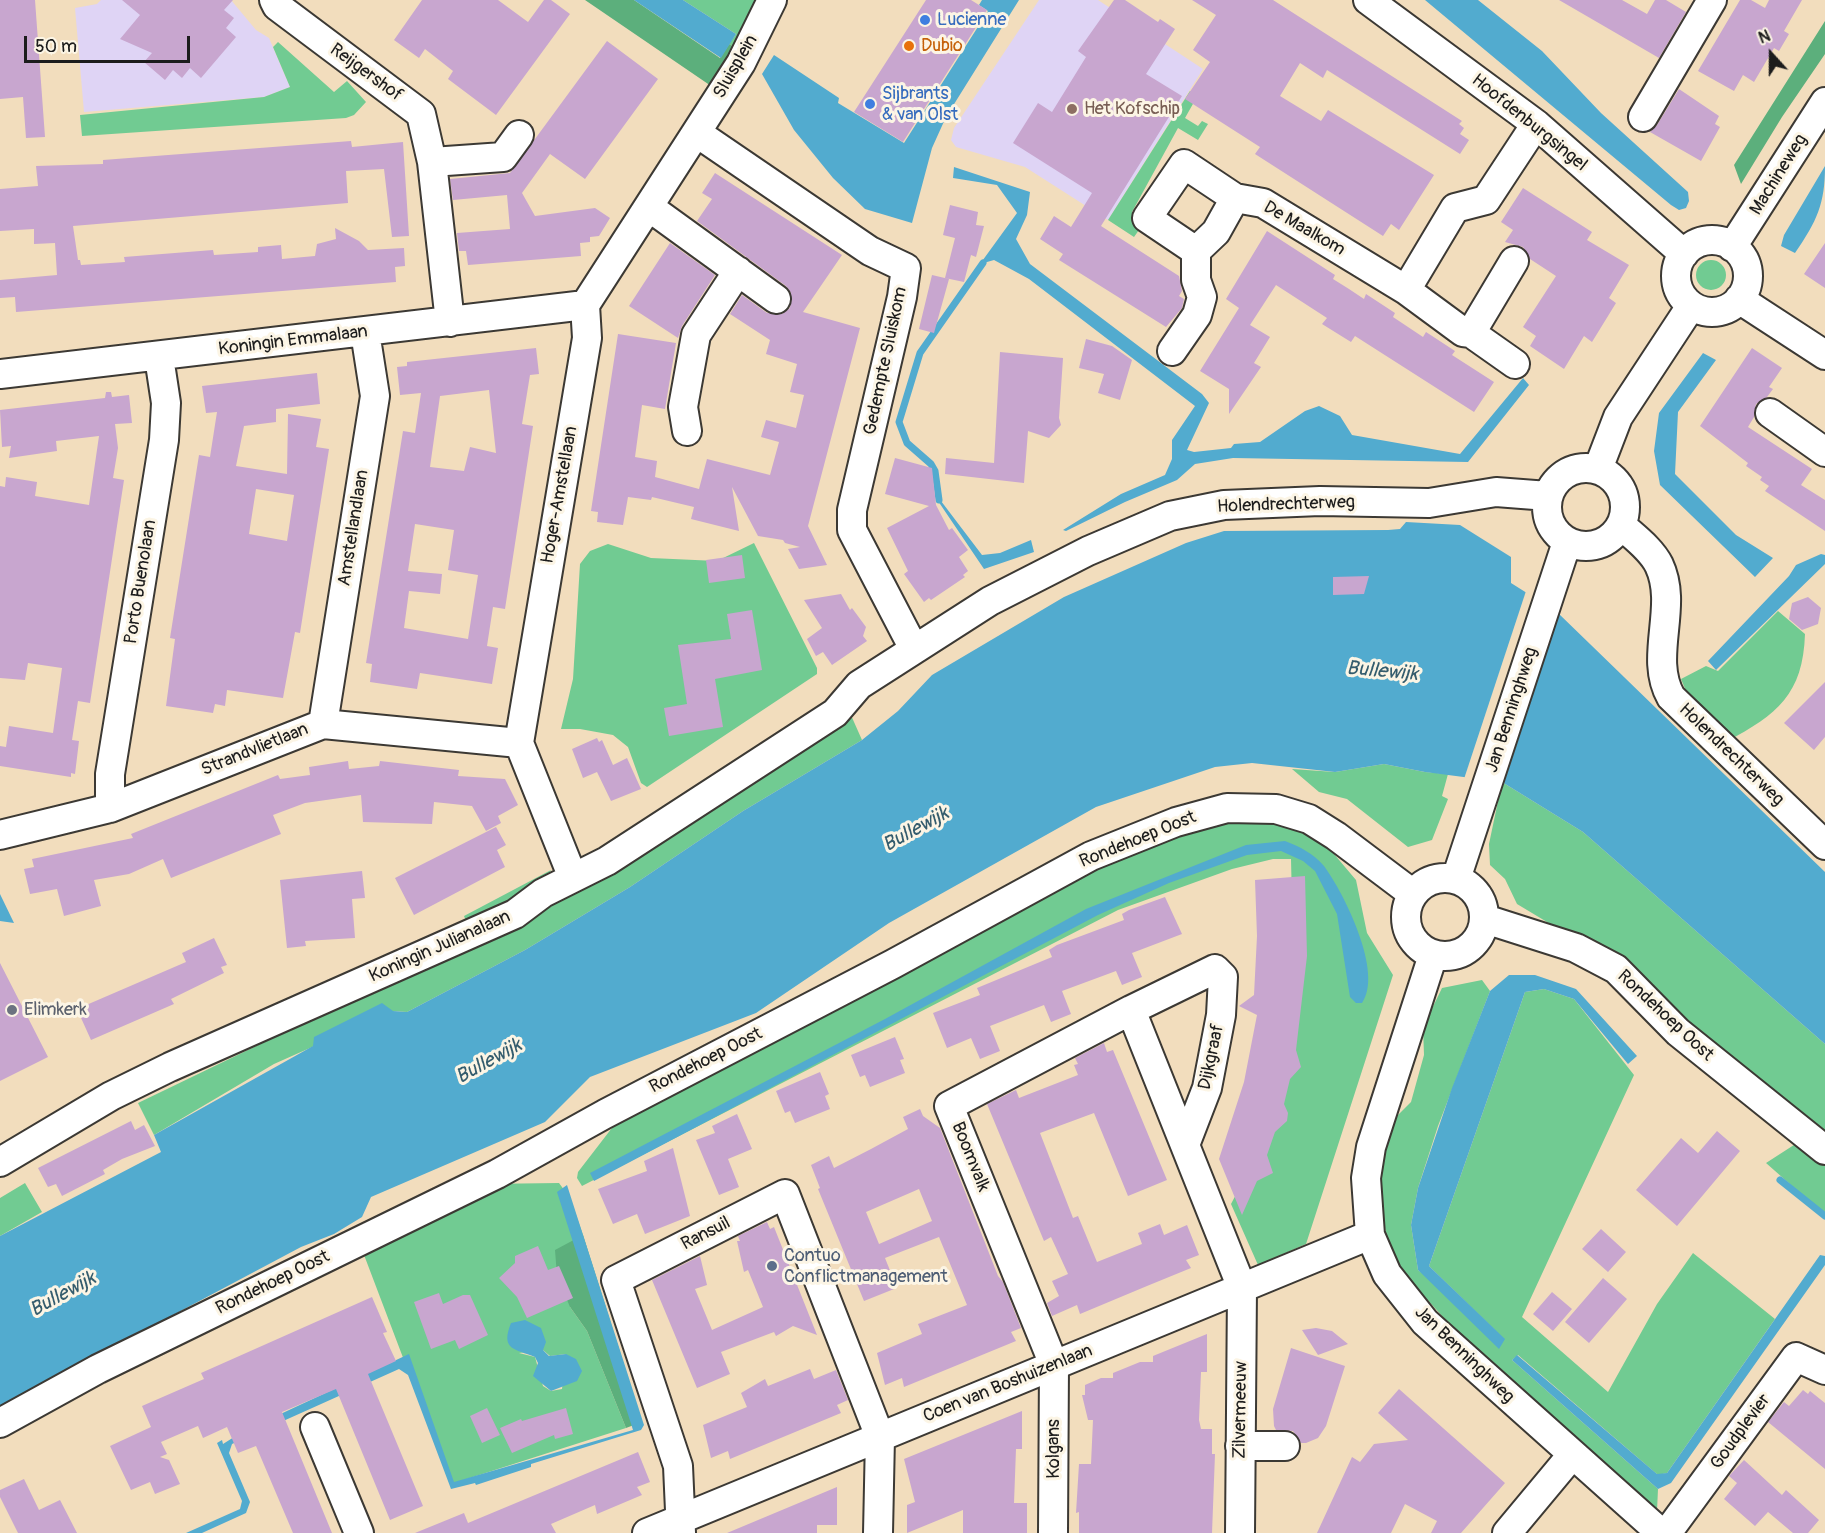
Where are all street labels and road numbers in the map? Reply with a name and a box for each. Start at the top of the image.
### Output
street label: Sluisplein [709,31,763,103]
street label: Reijgershof [325,39,407,107]
street label: Hoofdenburgsingel [1467,70,1591,176]
street label: Machineweg [1746,131,1812,219]
street label: De Maalkom [1259,197,1349,261]
street label: Gedempte Sluiskom [860,285,912,437]
street label: Koningin Emmalaan [217,321,369,361]
street label: Hoger-Amstellaan [537,425,583,565]
street label: Amstellandlaan [334,468,374,588]
street label: Holendrechterweg [1217,492,1355,518]
street label: Porto Buenolaan [121,518,161,646]
street label: Jan Benninghweg [1482,645,1542,775]
street label: Holendrechterweg [1674,699,1788,811]
street label: Strandvlietlaan [198,719,312,781]
street label: Rondehoep Oost [1077,807,1199,873]
street label: Koningin Julianalaan [366,906,514,988]
street label: Rondehoep Oost [1612,966,1718,1066]
street label: Dijkgraaf [1195,1022,1229,1092]
street label: Rondehoep Oost [646,1023,766,1099]
street label: Boomvalk [946,1119,994,1195]
street label: Ransuil [678,1213,734,1255]
street label: Rondehoep Oost [213,1246,333,1320]
street label: Jan Benninghweg [1410,1302,1518,1408]
street label: Coen van Boshuizenlaan [920,1340,1096,1428]
street label: Zilvermeeuw [1229,1361,1253,1459]
street label: Goudplevier [1706,1390,1776,1474]
street label: Kolgans [1043,1419,1065,1479]

